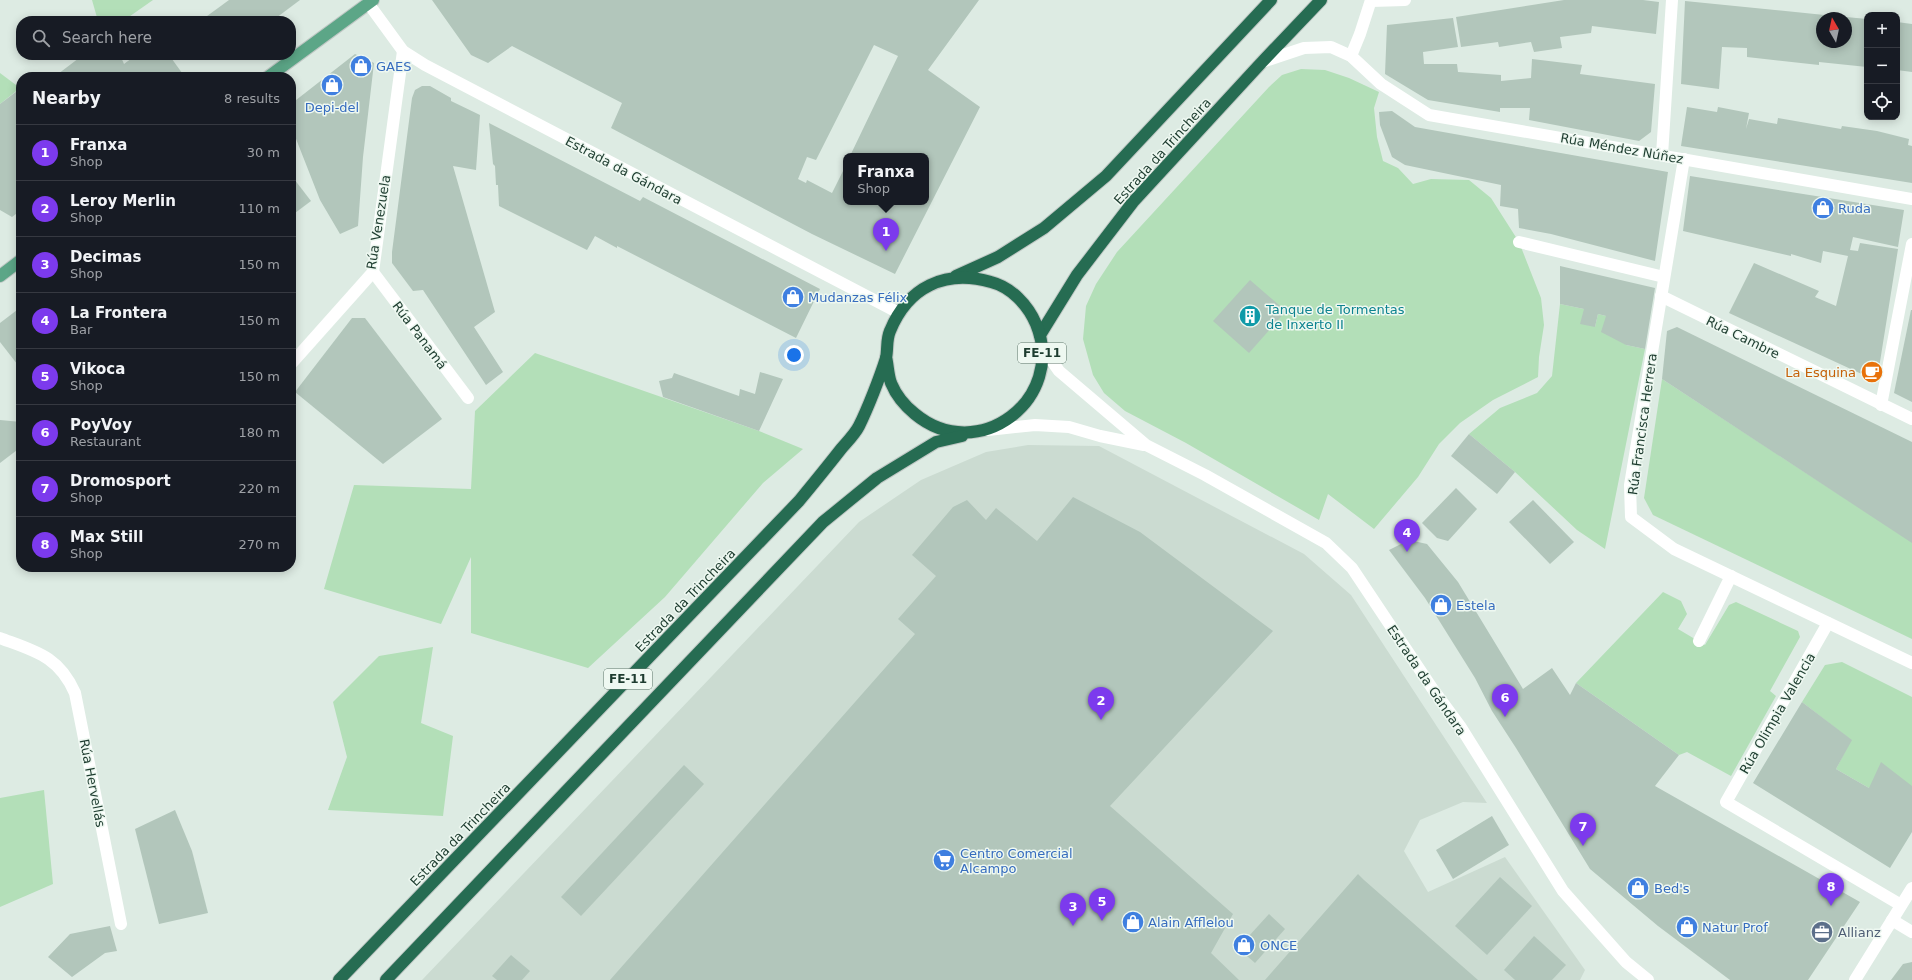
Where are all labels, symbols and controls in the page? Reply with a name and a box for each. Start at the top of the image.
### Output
north arrow [1816,12,1852,48]
map controls [1864,12,1900,120]
button: + [1864,12,1900,48]
search box [16,16,296,60]
icon: search [30,27,52,49]
text: Search here [62,29,152,47]
button: − [1864,48,1900,84]
shop icon: GAES [348,53,374,79]
place label: GAES [376,59,411,74]
shop icon: Depi-del [319,72,345,98]
button: locate [1864,84,1900,120]
text: Nearby [32,88,101,108]
text: 8 results [224,91,280,106]
street label: Estrada da Trincheira [1111,95,1214,207]
place label: Depi-del [305,100,359,115]
street label: Rúa Méndez Núñez [1559,130,1685,167]
street label: Estrada da Gándara [563,133,685,208]
text: Franxa [70,136,127,154]
text: 1 [40,145,50,160]
text: 30 m [247,145,280,160]
popup [843,153,929,205]
text: Shop [70,154,103,169]
text: Franxa [857,163,915,181]
street label: Rúa Venezuela [364,174,393,270]
text: Shop [857,181,890,196]
text: Leroy Merlin [70,192,176,210]
shop icon: Ruda [1810,195,1836,221]
text: 2 [40,201,50,216]
text: 110 m [238,201,280,216]
place label: Ruda [1838,201,1871,216]
text: Shop [70,210,103,225]
pin: 1 [873,218,899,251]
text: Decimas [70,248,141,266]
text: 3 [40,257,50,272]
text: 150 m [238,257,280,272]
text: Shop [70,266,103,281]
shop icon: Mudanzas Félix [780,284,806,310]
place label: Mudanzas Félix [808,290,908,305]
street label: Rúa Panamá [389,299,450,372]
place label: Tanque de Tormentas de Inxerto II [1265,302,1405,332]
building icon: Tanque de Tormentas de Inxerto II [1237,303,1263,329]
text: La Frontera [70,304,167,322]
text: 4 [40,313,50,328]
text: 150 m [238,313,280,328]
street label: Rúa Cambre [1704,313,1782,362]
text: Bar [70,322,92,337]
road number: FE-11 [1018,343,1066,363]
your location [784,345,804,365]
street label: Rúa Francisca Herrera [1625,352,1660,496]
cafe icon: La Esquina [1859,359,1885,385]
text: Vikoca [70,360,125,378]
place label: La Esquina [1785,365,1856,380]
text: 5 [40,369,50,384]
text: 150 m [238,369,280,384]
text: Shop [70,378,103,393]
text: PoyVoy [70,416,132,434]
text: 6 [40,425,50,440]
text: 180 m [238,425,280,440]
text: Restaurant [70,434,141,449]
text: Dromosport [70,472,171,490]
text: 7 [40,481,50,496]
text: 220 m [238,481,280,496]
text: Shop [70,490,103,505]
pin: 4 [1394,519,1420,552]
text: Max Still [70,528,143,546]
text: 8 [40,537,50,552]
text: 270 m [238,537,280,552]
text: Shop [70,546,103,561]
street label: Estrada da Trincheira [632,546,739,655]
shop icon: Estela [1428,592,1454,618]
place label: Estela [1456,598,1496,613]
street label: Estrada da Gándara [1384,622,1469,738]
street label: Rúa Olimpia Valencia [1737,650,1818,776]
road number: FE-11 [604,669,652,689]
pin: 6 [1492,684,1518,717]
pin: 2 [1088,687,1114,720]
street label: Rúa Hervellás [77,738,108,829]
street label: Estrada da Trincheira [407,780,514,889]
pin: 7 [1570,813,1596,846]
place label: Centro Comercial Alcampo [960,846,1073,876]
supermarket icon: Centro Comercial Alcampo [931,847,957,873]
pin: 8 [1818,873,1844,906]
shop icon: Bed's [1625,875,1651,901]
place label: Bed's [1654,881,1690,896]
pin: 5 [1089,888,1115,921]
pin: 3 [1060,893,1086,926]
shop icon: Alain Afflelou [1120,909,1146,935]
shop icon: Natur Prof [1674,914,1700,940]
place label: Alain Afflelou [1148,915,1234,930]
office icon: Allianz [1809,919,1835,945]
place label: Natur Prof [1702,920,1768,935]
place label: Allianz [1838,925,1881,940]
shop icon: ONCE [1231,932,1257,958]
place label: ONCE [1260,938,1297,953]

